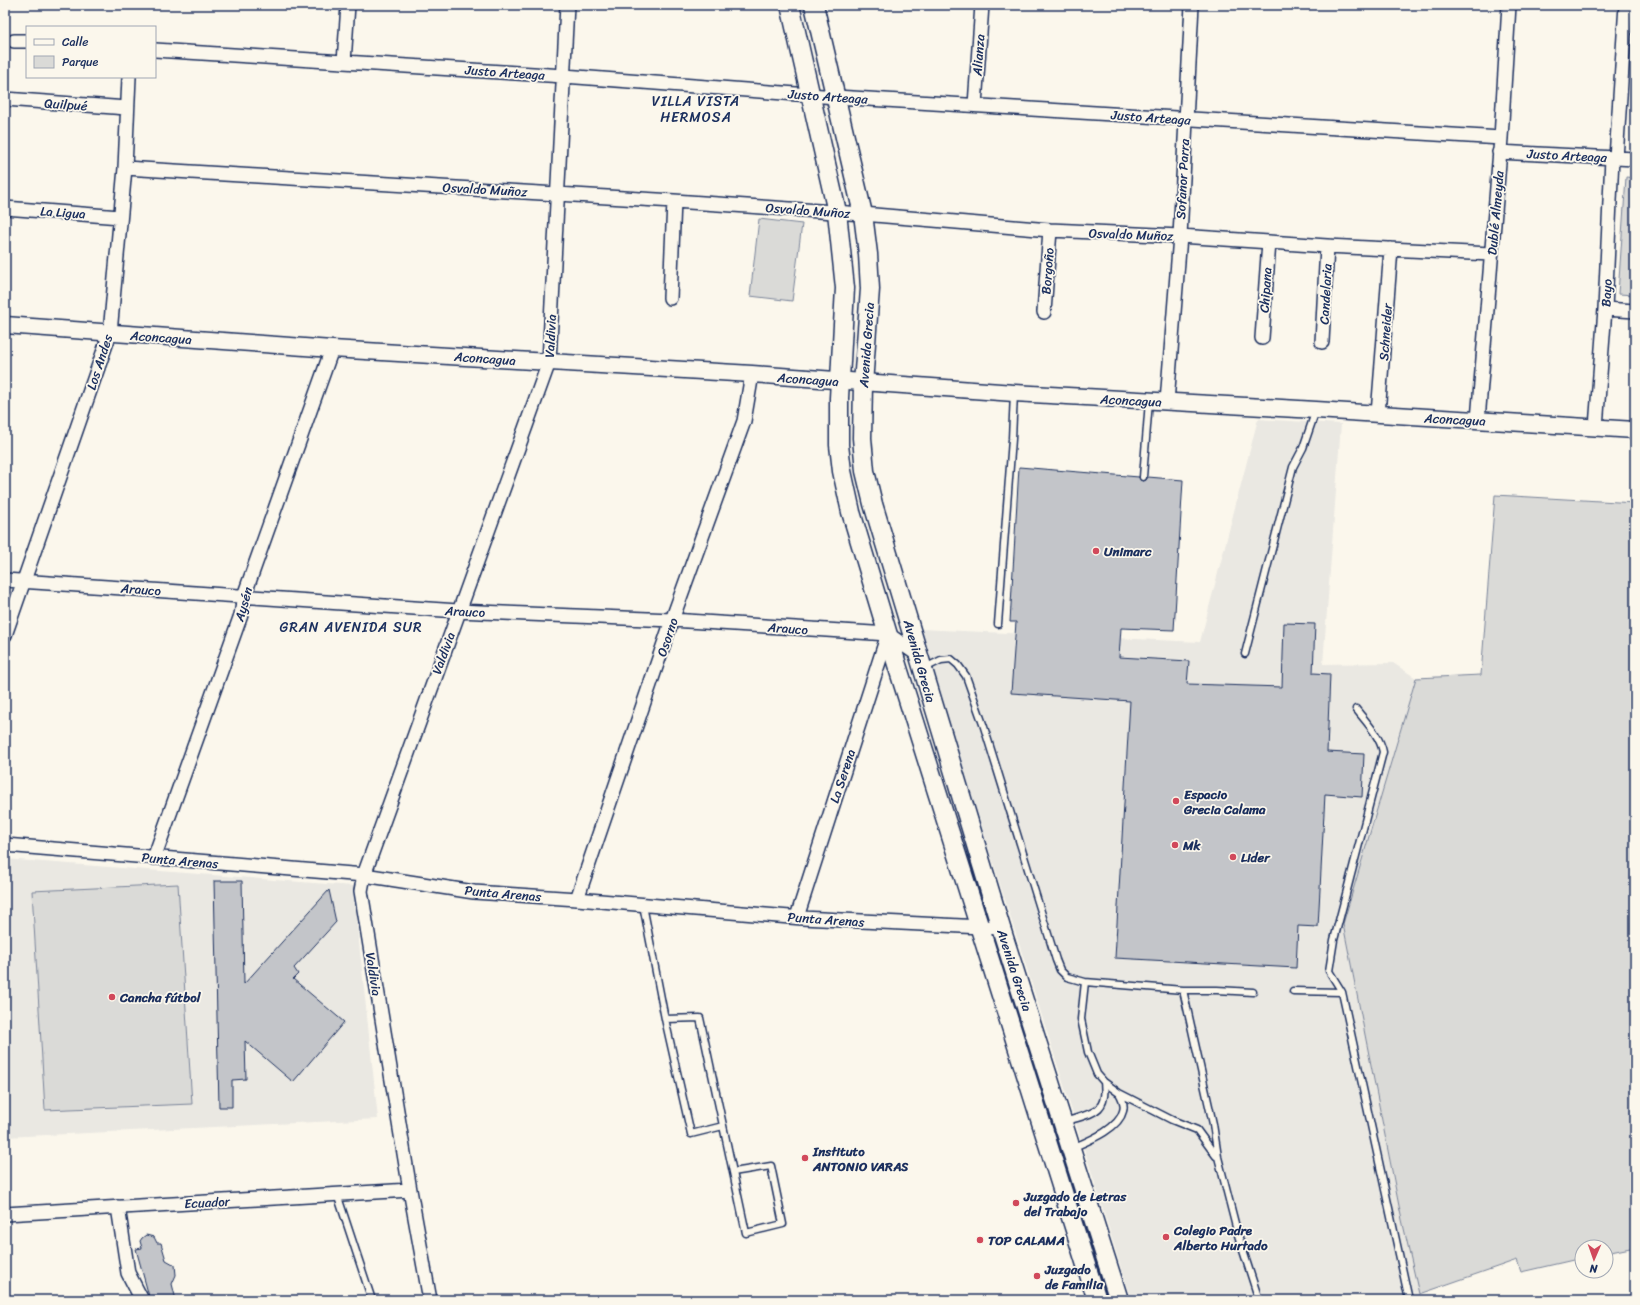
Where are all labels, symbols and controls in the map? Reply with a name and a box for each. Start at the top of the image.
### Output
legend [26,26,156,78]
text: Calle [62,31,89,53]
street label: Alianza [965,33,991,78]
text: Parque [62,51,99,73]
street label: Justo Arteaga [463,58,546,87]
street label: Justo Arteaga [786,82,869,111]
district label: VILLA VISTA HERMOSA [652,89,740,130]
street label: Quilpué [44,92,89,117]
street label: Justo Arteaga [1109,103,1192,132]
street label: Sofanor Parra [1169,138,1196,220]
street label: Justo Arteaga [1525,142,1608,169]
street label: Dublé Almeyda [1480,169,1511,256]
street label: Osvaldo Muñoz [442,176,529,203]
street label: Osvaldo Muñoz [765,196,852,225]
street label: La Ligua [39,199,87,226]
street label: Osvaldo Muñoz [1088,222,1175,248]
street label: Borgoño [1034,246,1061,295]
street label: Candelaria [1312,263,1339,325]
street label: Chipana [1252,266,1279,314]
street label: Bayo [1594,278,1619,308]
street label: Avenida Grecia [852,301,881,389]
street label: Schneider [1372,302,1399,361]
street label: Valdivia [538,313,563,358]
street label: Aconcagua [128,324,193,351]
street label: Los Andes [80,331,120,393]
street label: Aconcagua [452,345,517,372]
street label: Aconcagua [775,366,840,393]
street label: Aconcagua [1099,387,1163,414]
street label: Aconcagua [1423,406,1487,433]
place label: Unimarc [1104,540,1152,563]
marker: Unimarc [1091,546,1101,556]
street label: Arauco [119,577,162,602]
street label: Aysén [227,584,259,625]
street label: Arauco [443,599,486,624]
street label: Osorno [650,614,685,660]
district label: GRAN AVENIDA SUR [279,615,423,640]
street label: Arauco [766,616,809,641]
street label: Avenida Grecia [896,616,942,706]
street label: Valdivia [425,628,462,678]
street label: La Serena [823,746,862,806]
place label: Espacio Grecia Calama [1183,783,1266,821]
marker: Espacio Grecia Calama [1171,796,1181,806]
place label: Mk [1182,834,1202,857]
marker: Mk [1170,840,1180,850]
street label: Punta Arenas [141,846,219,875]
place label: Lider [1241,846,1271,869]
marker: Lider [1228,852,1238,862]
street label: Punta Arenas [464,879,542,908]
street label: Punta Arenas [787,905,865,934]
street label: Avenida Grecia [990,925,1039,1015]
street label: Valdivia [359,951,388,998]
place label: Cancha fútbol [119,986,202,1009]
marker: Cancha fútbol [107,992,117,1002]
place label: Instituto ANTONIO VARAS [812,1140,909,1178]
marker: Instituto ANTONIO VARAS [800,1153,810,1163]
place label: Juzgado de Letras del Trabajo [1023,1185,1127,1223]
street label: Ecuador [184,1190,231,1215]
marker: Juzgado de Letras del Trabajo [1011,1198,1021,1208]
place label: Colegio Padre Alberto Hurtado [1173,1219,1268,1257]
place label: TOP CALAMA [988,1229,1065,1252]
marker: Colegio Padre Alberto Hurtado [1161,1232,1171,1242]
marker: TOP CALAMA [975,1235,985,1245]
north arrow [1574,1239,1614,1279]
place label: Juzgado de Familia [1044,1258,1103,1296]
text: N [1589,1259,1599,1278]
marker: Juzgado de Familia [1032,1271,1042,1281]

